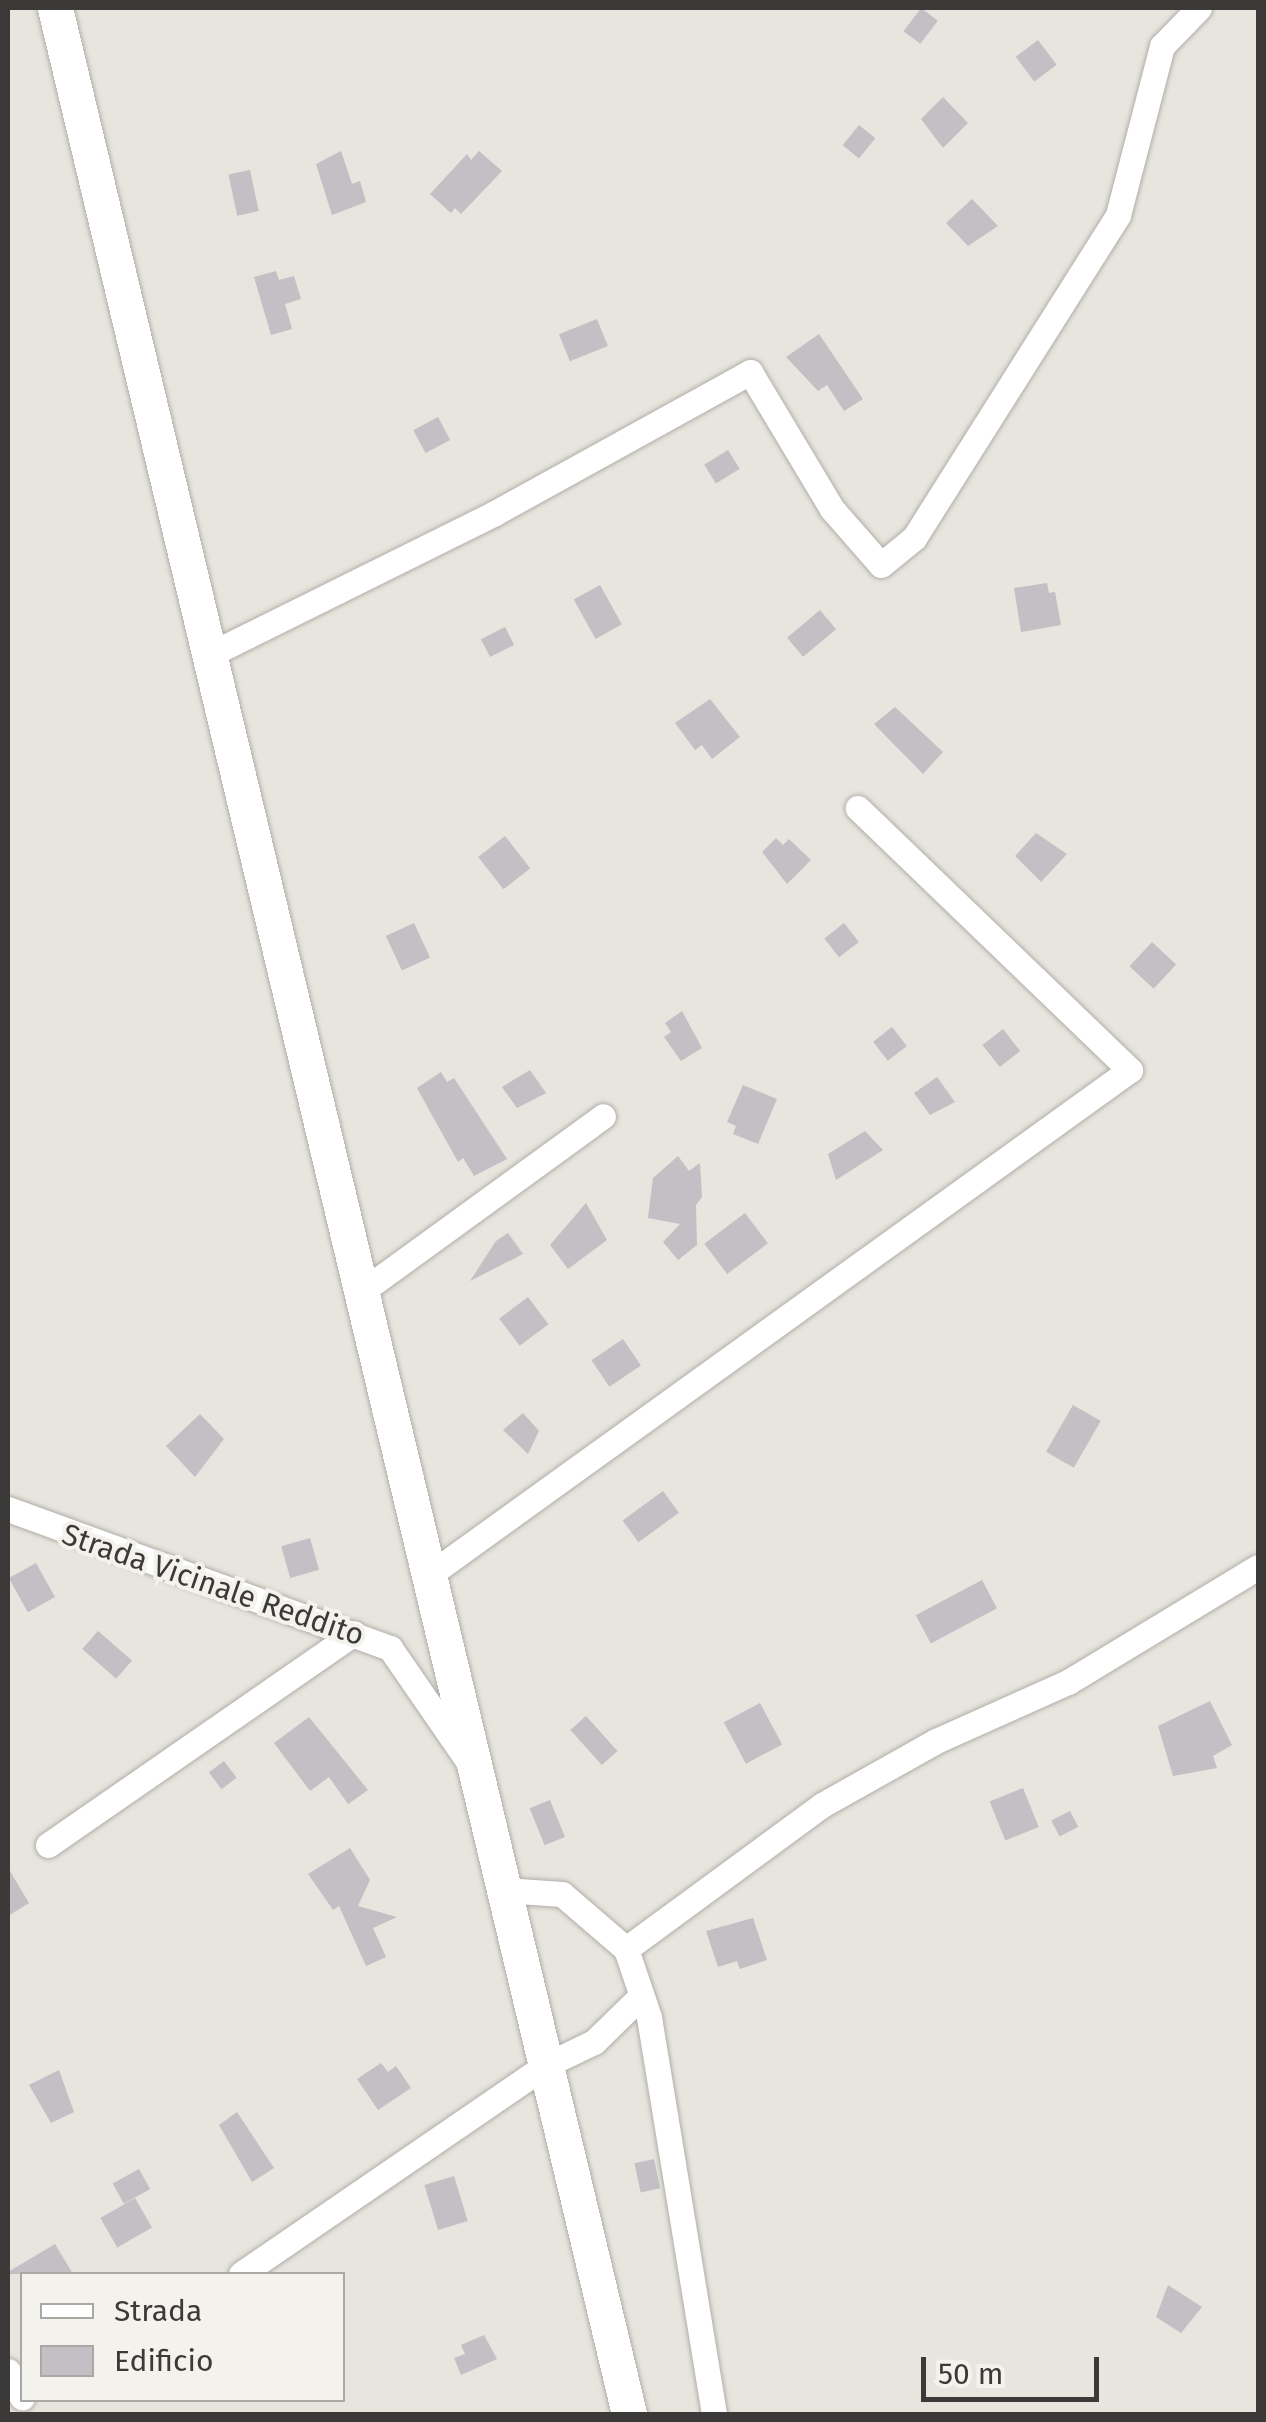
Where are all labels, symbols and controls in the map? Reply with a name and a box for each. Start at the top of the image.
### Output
street label: Strada Vicinale Reddito [57,1516,369,1654]
legend [20,2272,345,2402]
text: Strada [114,2293,202,2329]
scale bar [926,2337,1104,2399]
text: Edificio [114,2343,213,2379]
text: 50 m [938,2356,1003,2392]

